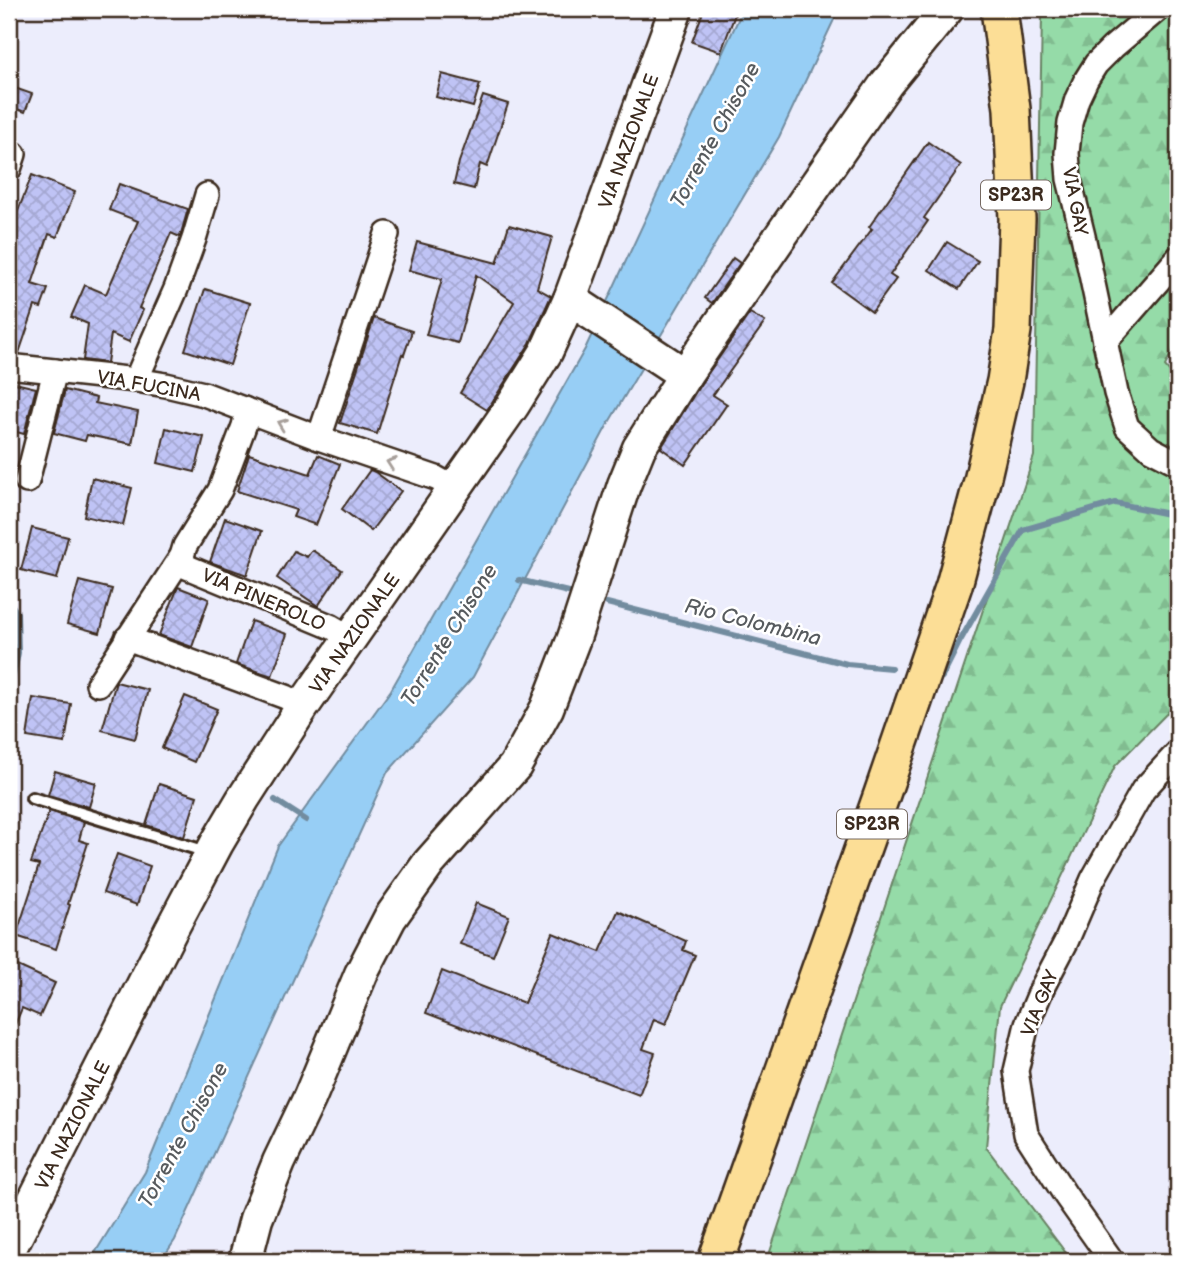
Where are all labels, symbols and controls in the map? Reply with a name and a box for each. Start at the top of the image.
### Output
water label: Torrente Chisone [665,58,766,212]
street label: VIA NAZIONALE [594,71,664,212]
street label: VIA GAY [1057,165,1093,238]
road number: SP23R [981,180,1051,210]
street label: VIA FUCINA [95,366,203,407]
one-way arrow [276,418,288,432]
one-way arrow [386,457,398,471]
water label: Torrente Chisone [396,560,503,711]
street label: VIA PINEROLO [198,564,329,637]
street label: VIA NAZIONALE [305,569,405,698]
water label: Rio Colombina [682,593,824,652]
road number: SP23R [837,810,907,838]
street label: VIA GAY [1017,966,1064,1040]
street label: VIA NAZIONALE [31,1057,116,1194]
water label: Torrente Chisone [133,1058,234,1212]

